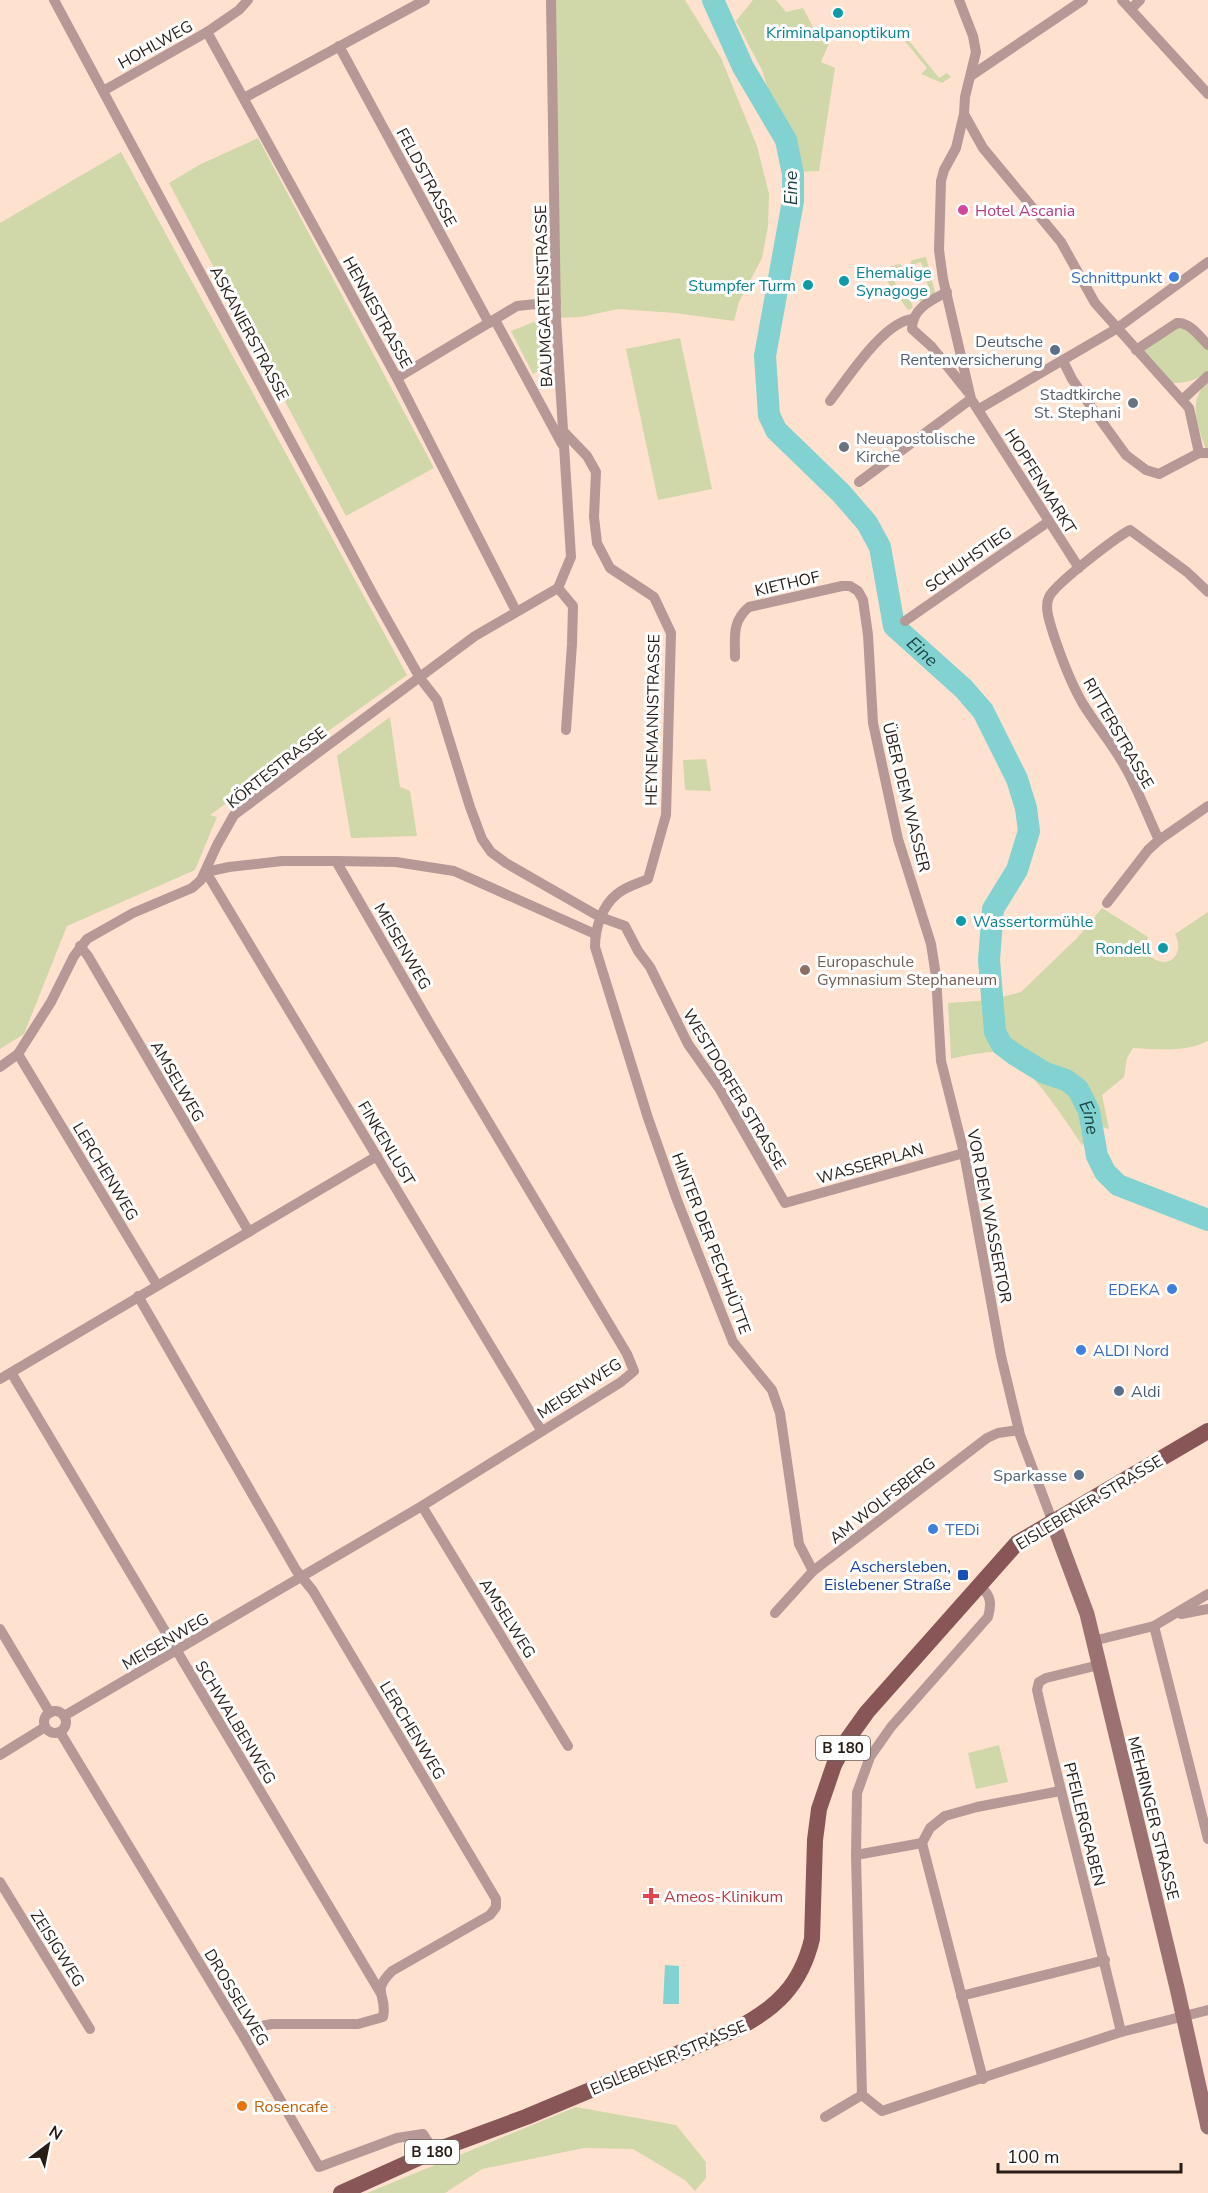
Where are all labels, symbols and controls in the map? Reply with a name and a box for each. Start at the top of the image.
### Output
marker: Kriminalpanoptikum [831,6,845,20]
street label: HOHLWEG [114,15,197,74]
place label: Kriminalpanoptikum [766,22,910,44]
street label: FELDSTRASSE [391,124,461,231]
water label: Eine [779,170,803,205]
place label: Hotel Ascania [975,200,1075,222]
marker: Hotel Ascania [956,203,970,217]
street label: BAUMGARTENSTRASSE [530,204,558,387]
street label: HENNESTRASSE [337,253,417,372]
place label: Ehemalige Synagoge [856,262,931,302]
street label: ASKANIERSTRASSE [204,263,294,404]
place label: Schnittpunkt [1071,267,1162,289]
marker: Schnittpunkt [1167,270,1181,284]
marker: Ehemalige Synagoge [837,274,851,288]
place label: Stumpfer Turm [688,275,796,297]
marker: Stumpfer Turm [801,278,815,292]
place label: Deutsche Rentenversicherung [900,331,1043,371]
marker: Deutsche Rentenversicherung [1048,343,1062,357]
place label: Stadtkirche St. Stephani [1034,384,1121,424]
marker: Stadtkirche St. Stephani [1126,396,1140,410]
street label: HOPFENMARKT [999,425,1081,538]
place label: Neuapostolische Kirche [856,428,975,468]
marker: Neuapostolische Kirche [837,440,851,454]
street label: SCHUHSTIEG [921,522,1016,598]
street label: KIETHOF [753,566,822,602]
water label: Eine [902,631,944,672]
street label: HEYNEMANNSTRASSE [641,634,665,806]
street label: RITTERSTRASSE [1077,674,1159,793]
street label: ÜBER DEM WASSER [877,720,935,875]
street label: KÖRTESTRASSE [222,722,331,814]
street label: MEISENWEG [368,899,436,994]
place label: Wassertormühle [973,911,1093,933]
marker: Wassertormühle [954,914,968,928]
place label: Rondell [1095,938,1151,960]
marker: Rondell [1156,941,1170,955]
place label: Europaschule Gymnasium Stephaneum [817,951,997,991]
marker: Europaschule Gymnasium Stephaneum [798,963,812,977]
street label: WESTDORFER STRASSE [677,1005,791,1174]
street label: AMSELWEG [145,1037,209,1126]
water label: Eine [1073,1096,1105,1137]
street label: FINKENLUST [352,1097,420,1190]
street label: LERCHENWEG [67,1118,143,1225]
street label: VOR DEM WASSERTOR [961,1127,1017,1305]
street label: WASSERPLAN [814,1138,926,1190]
street label: HINTER DER PECHHÜTTE [666,1149,756,1337]
place label: EDEKA [1108,1279,1160,1301]
marker: EDEKA [1165,1282,1179,1296]
place label: ALDI Nord [1093,1340,1169,1362]
marker: ALDI Nord [1074,1343,1088,1357]
street label: MEISENWEG [533,1353,626,1424]
place label: Aldi [1131,1381,1160,1403]
marker: Aldi [1112,1384,1126,1398]
street label: EISLEBENER STRASSE [1012,1450,1167,1555]
street label: AM WOLFSBERG [825,1453,940,1549]
place label: Sparkasse [993,1465,1067,1487]
marker: Sparkasse [1072,1468,1086,1482]
place label: TEDi [945,1519,980,1541]
marker: TEDi [926,1522,940,1536]
place label: Aschersleben, Eislebener Straße [824,1556,951,1596]
marker: Aschersleben, Eislebener Straße [956,1568,970,1582]
street label: AMSELWEG [474,1574,540,1663]
street label: MEISENWEG [118,1608,213,1676]
street label: SCHWALBENWEG [190,1657,281,1788]
street label: LERCHENWEG [374,1677,450,1784]
street label: MEHRINGER STRASSE [1122,1734,1184,1902]
road number: B 180 [816,1736,870,1760]
street label: PFEILERGRABEN [1058,1760,1110,1888]
place label: Ameos-Klinikum [664,1886,783,1908]
marker: Ameos-Klinikum [642,1887,660,1905]
street label: ZEISIGWEG [25,1906,89,1991]
street label: DROSSELWEG [199,1945,274,2050]
street label: EISLEBENER STRASSE [587,2015,750,2101]
place label: Rosencafe [254,2096,328,2118]
marker: Rosencafe [235,2099,249,2113]
north arrow [18,2115,78,2175]
text: N [45,2121,66,2146]
scale bar [998,2136,1181,2174]
road number: B 180 [405,2140,459,2164]
text: 100 m [1007,2145,1059,2169]

